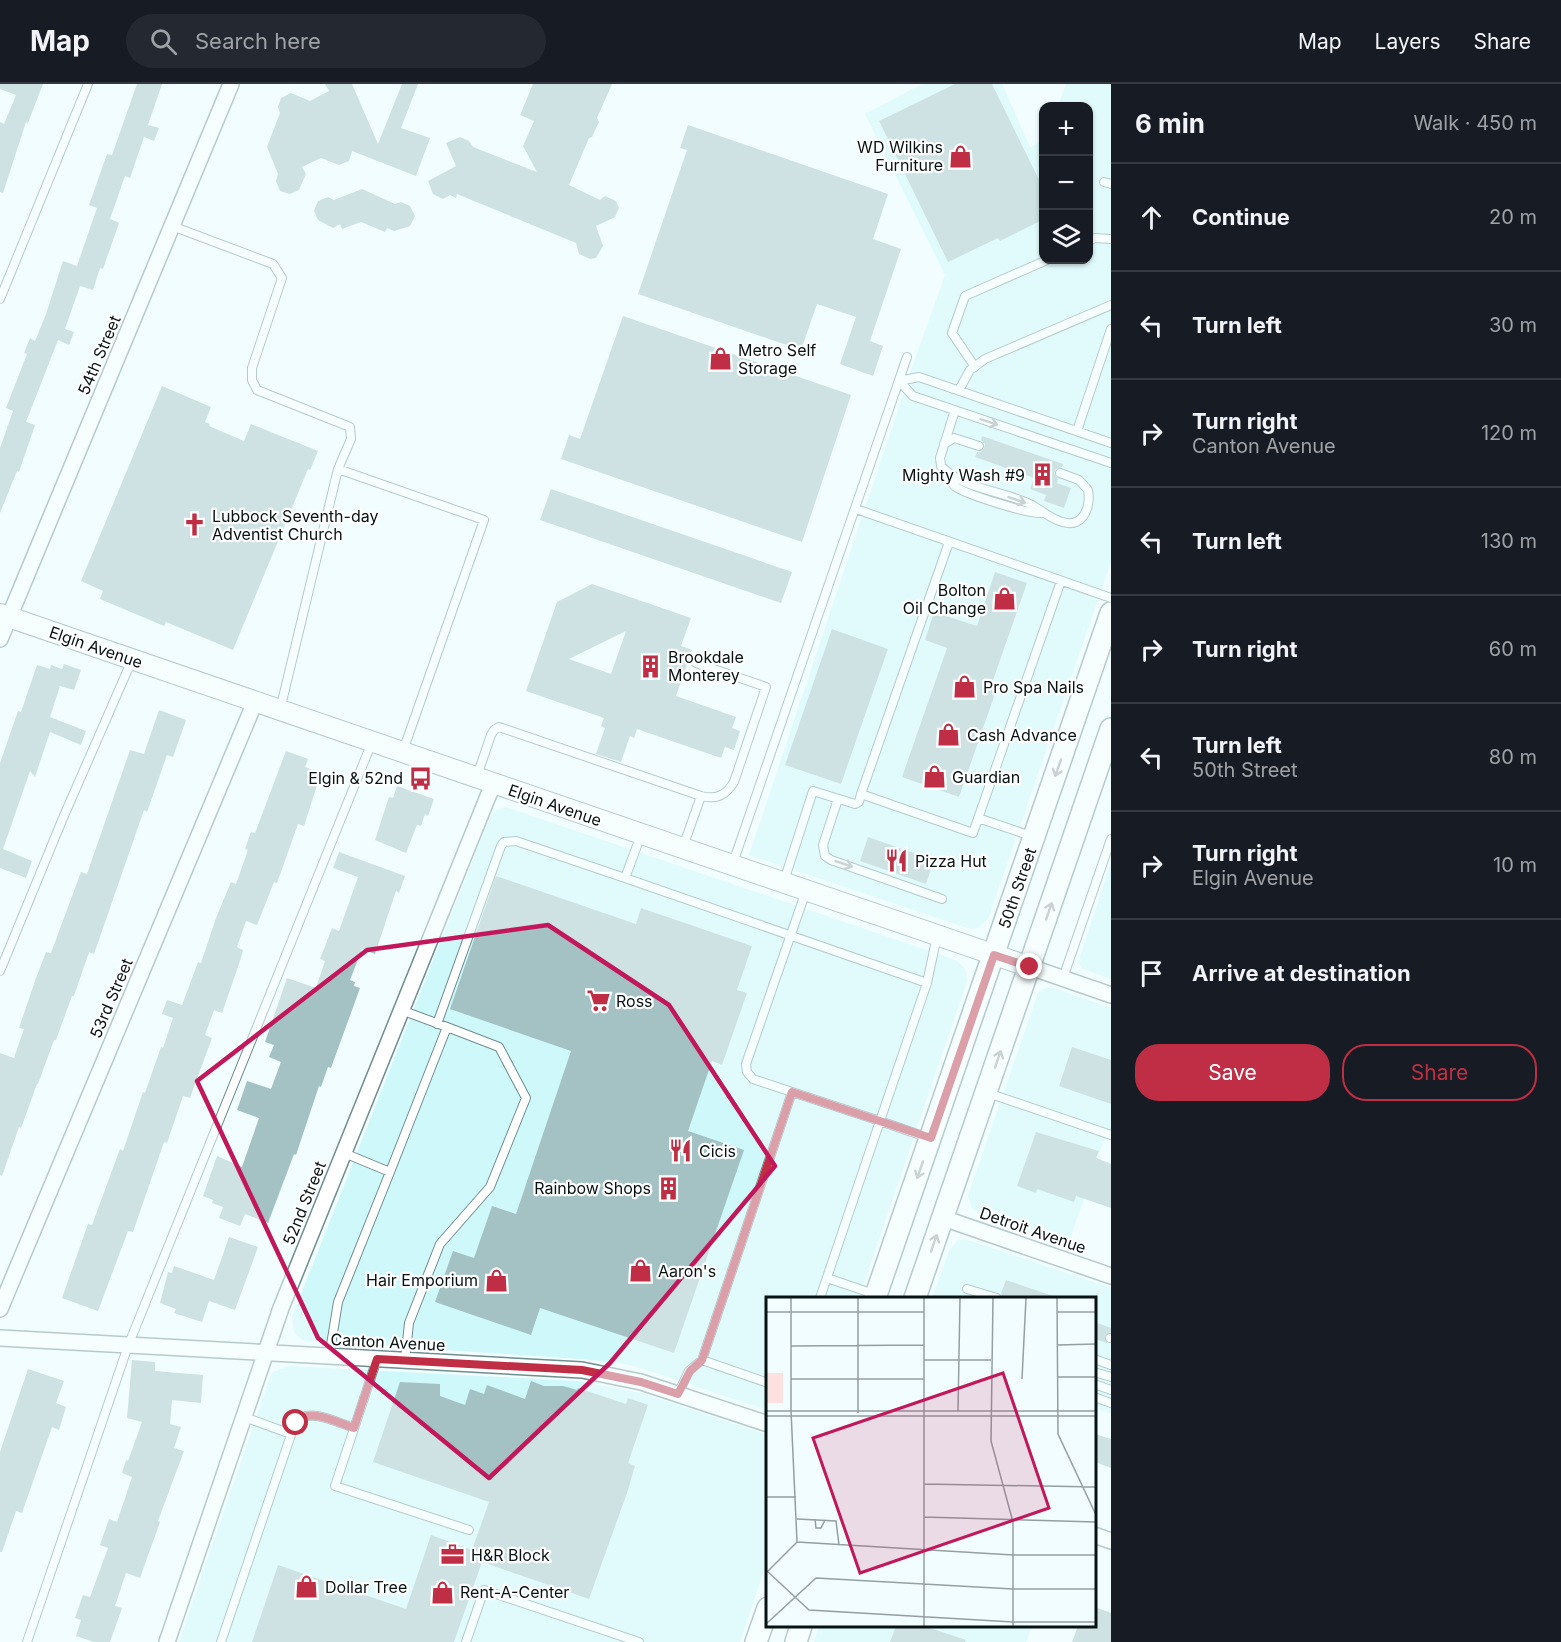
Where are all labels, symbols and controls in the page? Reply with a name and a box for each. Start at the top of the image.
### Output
search box [126,14,546,68]
text: Map [30,24,90,58]
icon: search [147,25,180,58]
text: Search here [195,28,321,54]
text: Map [1298,29,1342,54]
text: Layers [1375,29,1441,54]
text: Share [1474,29,1531,54]
map controls [1039,102,1093,264]
button: + [1039,102,1093,156]
text: 6 min [1135,108,1205,139]
text: Walk · 450 m [1413,111,1537,135]
place label: WD Wilkins Furniture [857,137,943,175]
shop icon: WD Wilkins Furniture [948,143,974,169]
button: − [1039,156,1093,210]
icon: ahead [1135,201,1168,234]
text: Continue [1192,204,1290,230]
text: 20 m [1489,205,1537,229]
button: layers [1039,210,1093,264]
icon: left [1135,309,1168,342]
street label: 54th Street [73,312,125,398]
text: Turn left [1192,312,1282,338]
text: 30 m [1489,313,1537,337]
place label: Metro Self Storage [738,340,816,378]
shop icon: Metro Self Storage [707,346,733,372]
text: Turn right [1192,408,1298,434]
one-way arrow [979,417,998,428]
icon: right [1135,417,1168,450]
text: 120 m [1481,421,1537,445]
text: Canton Avenue [1192,434,1336,458]
building icon: Mighty Wash #9 [1030,462,1056,488]
place label: Mighty Wash #9 [902,465,1025,485]
one-way arrow [1007,495,1026,506]
place label: Lubbock Seventh-day Adventist Church [212,506,378,544]
church icon: Lubbock Seventh-day Adventist Church [181,512,207,538]
icon: left [1135,525,1168,558]
text: Turn left [1192,528,1282,554]
text: 130 m [1481,529,1537,553]
place label: Bolton Oil Change [903,580,986,618]
shop icon: Bolton Oil Change [991,586,1017,612]
street label: Elgin Avenue [47,622,145,672]
icon: right [1135,633,1168,666]
text: Turn right [1192,636,1298,662]
text: 60 m [1489,637,1537,661]
place label: Brookdale Monterey [668,647,744,685]
building icon: Brookdale Monterey [637,653,663,679]
shop icon: Pro Spa Nails [952,674,978,700]
place label: Pro Spa Nails [983,677,1084,697]
shop icon: Cash Advance [936,722,962,748]
place label: Cash Advance [967,725,1077,745]
text: Turn left [1192,732,1282,758]
icon: left [1135,741,1168,774]
text: 80 m [1489,745,1537,769]
one-way arrow [1052,758,1063,777]
text: 50th Street [1192,758,1298,782]
shop icon: Guardian [921,764,947,790]
bus stop icon: Elgin & 52nd [408,765,434,791]
place label: Guardian [952,767,1020,787]
place label: Elgin & 52nd [308,768,403,788]
street label: Elgin Avenue [506,780,604,830]
text: Turn right [1192,840,1298,866]
street label: 50th Street [994,845,1040,931]
restaurant icon: Pizza Hut [884,848,910,874]
icon: right [1135,849,1168,882]
place label: Pizza Hut [915,851,987,871]
text: 10 m [1493,853,1537,877]
one-way arrow [834,860,852,871]
text: Elgin Avenue [1192,866,1314,890]
one-way arrow [1044,903,1055,921]
route end [1016,953,1042,979]
street label: 53rd Street [85,955,137,1041]
icon: arrive [1135,957,1168,990]
text: Arrive at destination [1192,960,1411,986]
supermarket icon: Ross [585,988,611,1014]
place label: Ross [616,991,653,1011]
button: Save [1135,1044,1330,1101]
button: Share [1342,1044,1537,1101]
one-way arrow [993,1050,1004,1069]
restaurant icon: Cicis [668,1138,694,1164]
place label: Cicis [699,1141,736,1161]
street label: 52nd Street [278,1158,330,1248]
one-way arrow [913,1160,924,1179]
building icon: Rainbow Shops [656,1175,682,1201]
place label: Rainbow Shops [534,1178,651,1198]
street label: Detroit Avenue [977,1202,1089,1258]
one-way arrow [930,1234,941,1253]
shop icon: Aaron's [627,1258,653,1284]
place label: Aaron's [658,1261,716,1281]
shop icon: Hair Emporium [483,1267,509,1293]
place label: Hair Emporium [366,1270,478,1290]
inset map [766,1297,1096,1627]
street label: Canton Avenue [330,1329,446,1355]
route start [282,1409,308,1435]
office icon: H&R Block [440,1542,466,1568]
place label: H&R Block [471,1545,550,1565]
shop icon: Dollar Tree [294,1574,320,1600]
place label: Dollar Tree [325,1577,407,1597]
shop icon: Rent-A-Center [429,1579,455,1605]
place label: Rent-A-Center [460,1582,569,1602]

